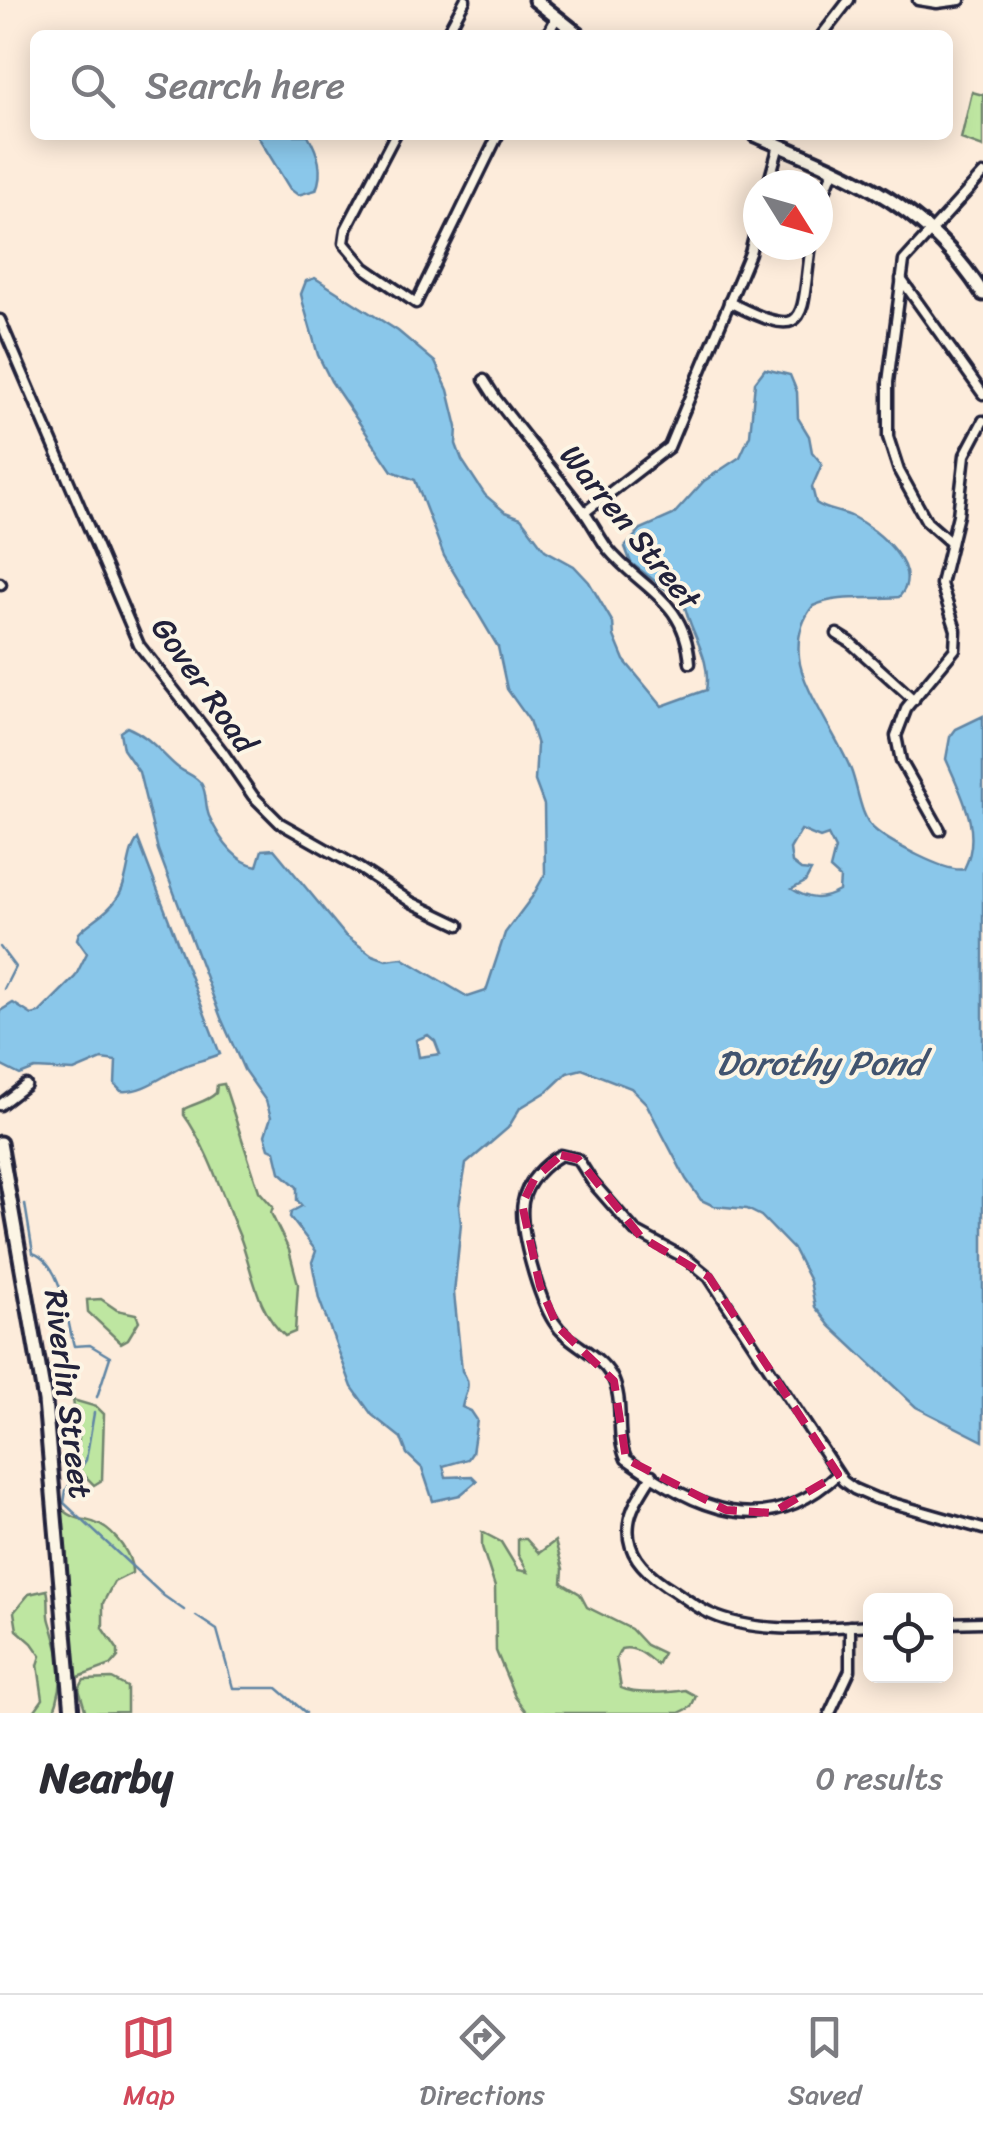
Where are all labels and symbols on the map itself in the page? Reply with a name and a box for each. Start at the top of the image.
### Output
north arrow [743,170,833,260]
street label: Warren Street [545,431,716,624]
street label: Gover Road [136,604,274,767]
water label: Dorothy Pond [716,1032,933,1094]
street label: Riverlin Street [27,1286,109,1502]

